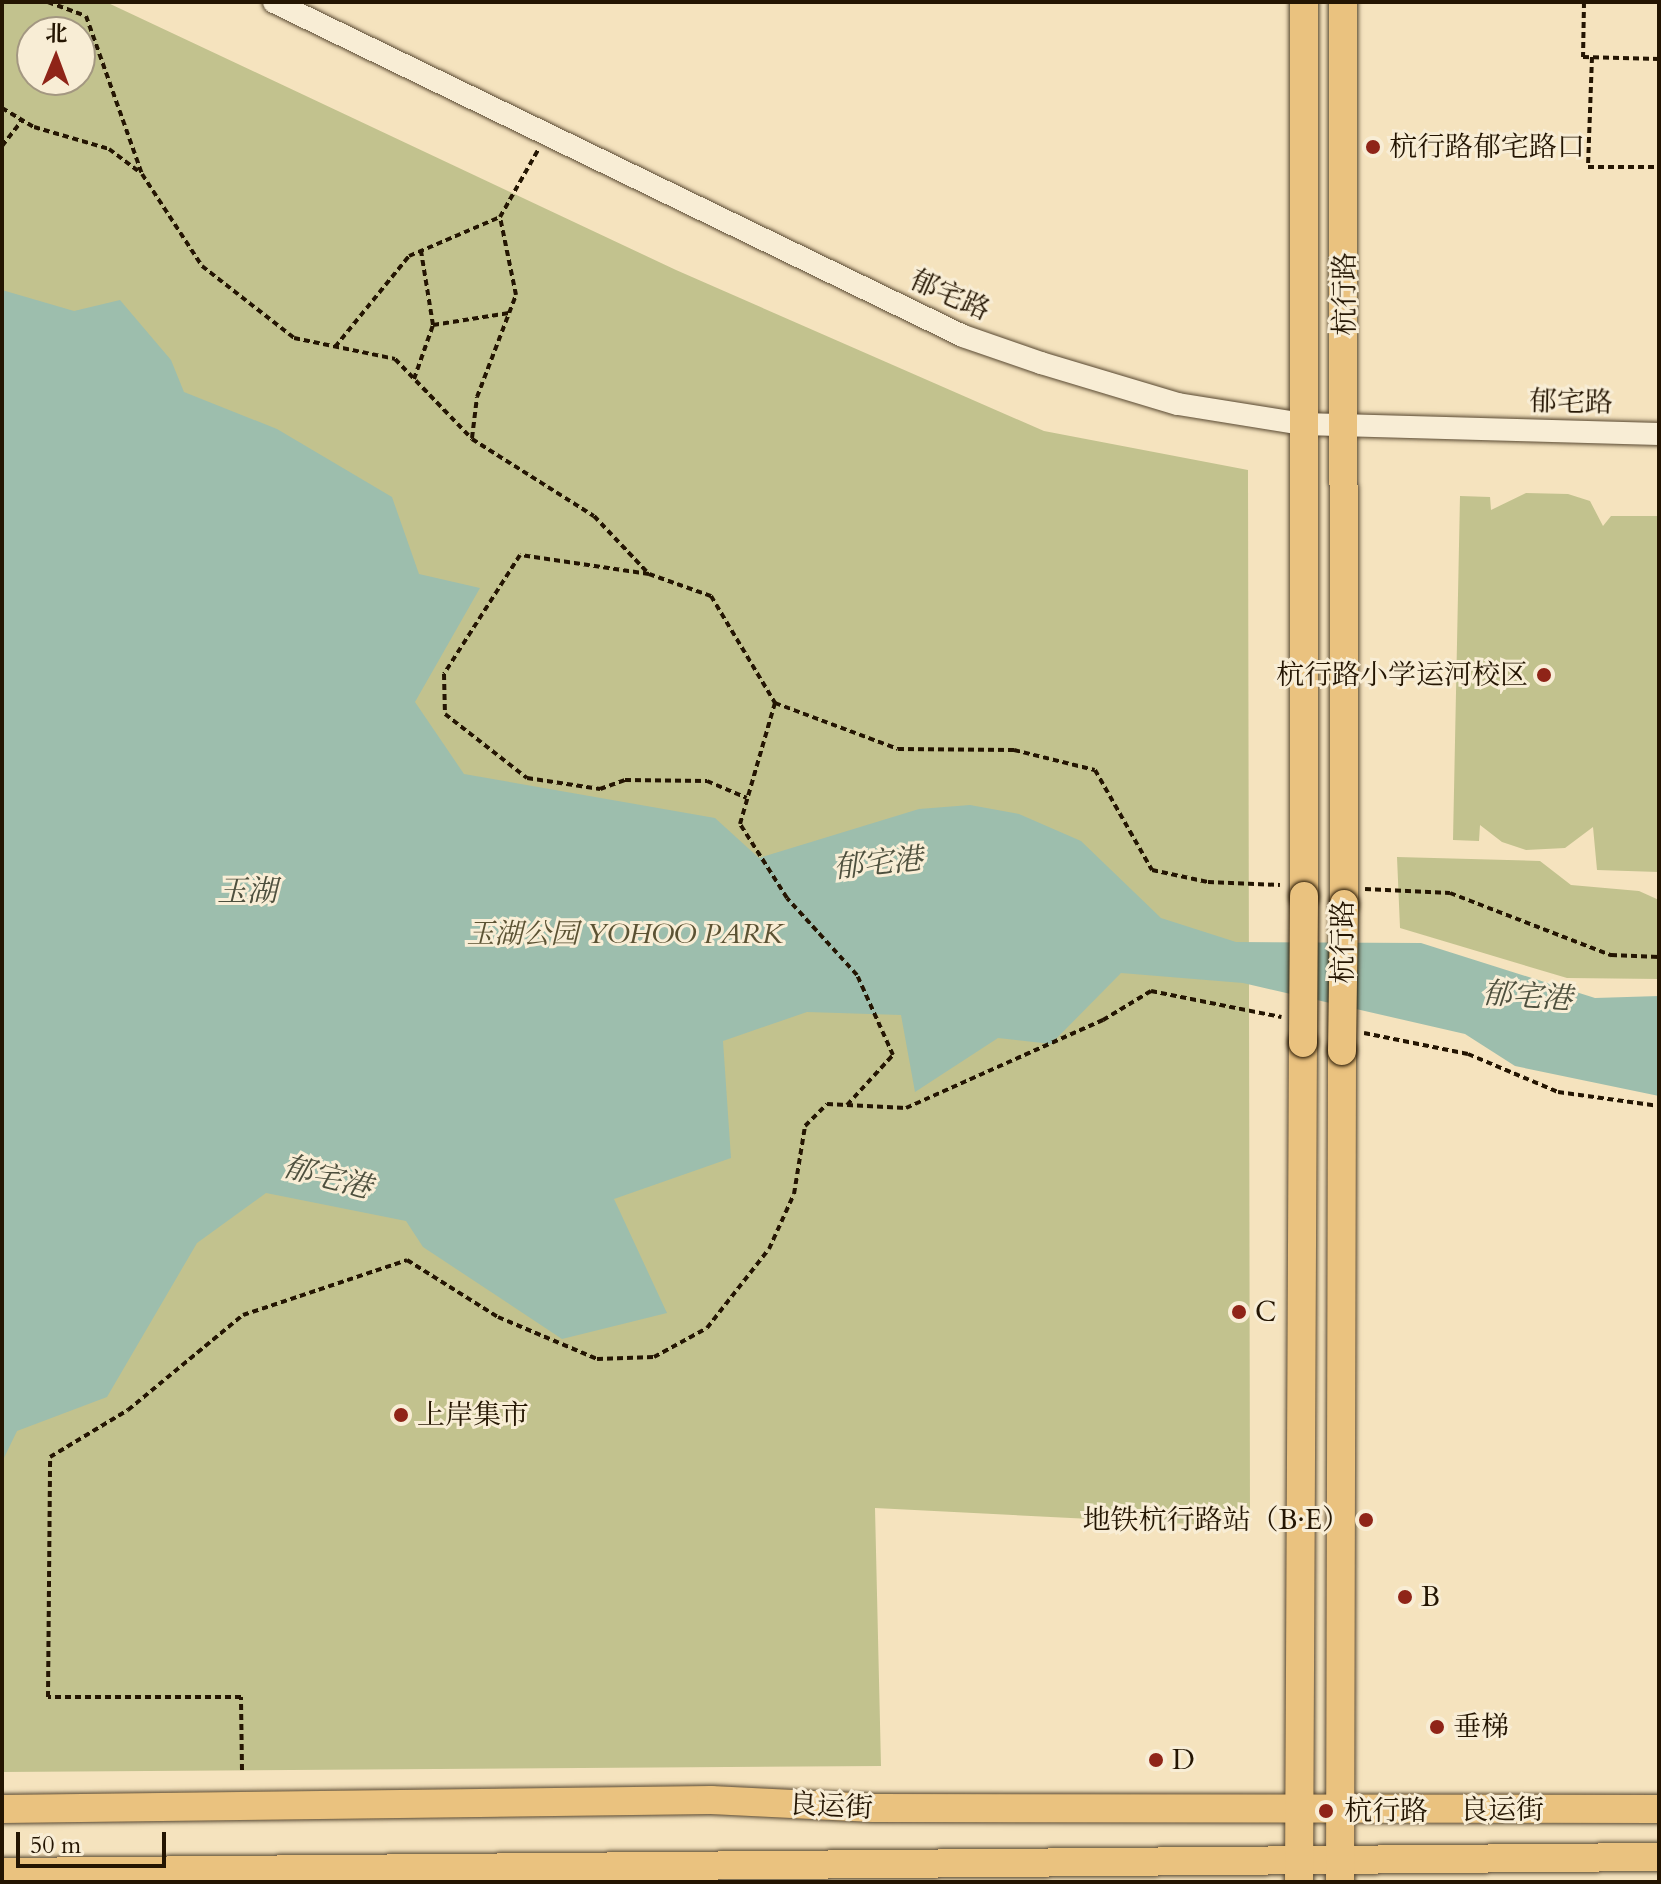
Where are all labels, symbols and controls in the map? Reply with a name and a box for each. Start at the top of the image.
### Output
north arrow [16,16,96,96]
text: 北 [45,19,68,49]
place label: 杭行路郁宅路口 [1389,130,1585,164]
marker: 杭行路郁宅路口 [1364,138,1382,156]
street label: 杭行路 [1328,252,1362,336]
street label: 郁宅路 [905,263,995,327]
street label: 郁宅路 [1529,384,1613,420]
place label: 杭行路小学运河校区 [1276,658,1528,692]
marker: 杭行路小学运河校区 [1535,666,1553,684]
water label: 郁宅港 [831,841,925,887]
water label: 玉湖 [217,874,277,910]
street label: 杭行路 [1326,900,1360,984]
park label: 玉湖公园 YOHOO PARK [467,917,783,951]
water label: 郁宅港 [1481,976,1573,1018]
water label: 郁宅港 [279,1149,375,1207]
place label: C [1255,1295,1276,1329]
marker: C [1230,1303,1248,1321]
place label: 上岸集市 [417,1398,529,1432]
marker: 上岸集市 [392,1406,410,1424]
place label: 地铁杭行路站（B·E） [1083,1503,1350,1537]
marker: 地铁杭行路站（B·E） [1357,1511,1375,1529]
place label: B [1421,1580,1440,1614]
marker: B [1396,1588,1414,1606]
place label: 垂梯 [1453,1710,1509,1744]
marker: 垂梯 [1428,1718,1446,1736]
place label: D [1172,1743,1195,1777]
marker: D [1147,1751,1165,1769]
street label: 良运街 [788,1787,874,1825]
street label: 良运街 [1460,1793,1544,1827]
place label: 杭行路 [1344,1794,1428,1828]
marker: 杭行路 [1315,1800,1337,1822]
scale bar [20,1816,170,1866]
text: 50 m [30,1829,81,1862]

